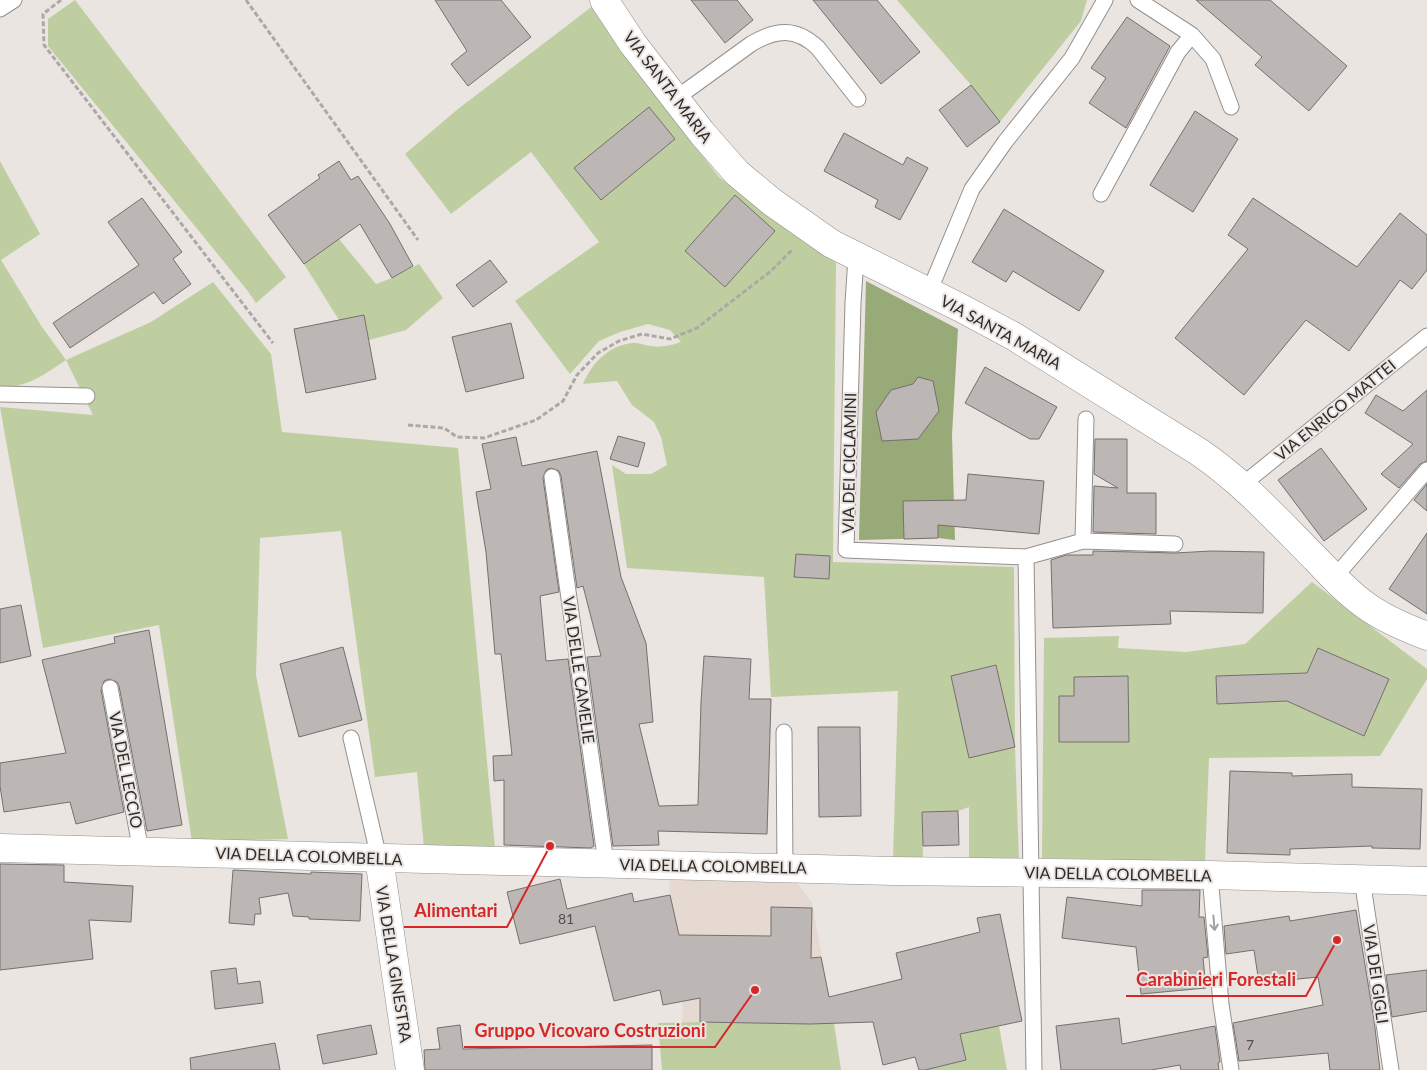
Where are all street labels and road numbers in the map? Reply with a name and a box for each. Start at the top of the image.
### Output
street label: VIA SANTA MARIA [620,27,717,146]
street label: VIA SANTA MARIA [938,291,1065,373]
street label: VIA ENRICO MATTEI [1270,355,1399,464]
street label: VIA DEI CICLAMINI [838,393,859,533]
street label: VIA DELLE CAMELIE [560,595,599,745]
street label: VIA DEL LECCIO [106,710,147,830]
street label: VIA DELLA COLOMBELLA [215,843,403,868]
street label: VIA DELLA COLOMBELLA [619,854,807,877]
street label: VIA DELLA COLOMBELLA [1024,862,1212,885]
street label: VIA DELLA GINESTRA [373,884,416,1044]
street label: VIA DEI GIGLI [1360,923,1393,1025]

